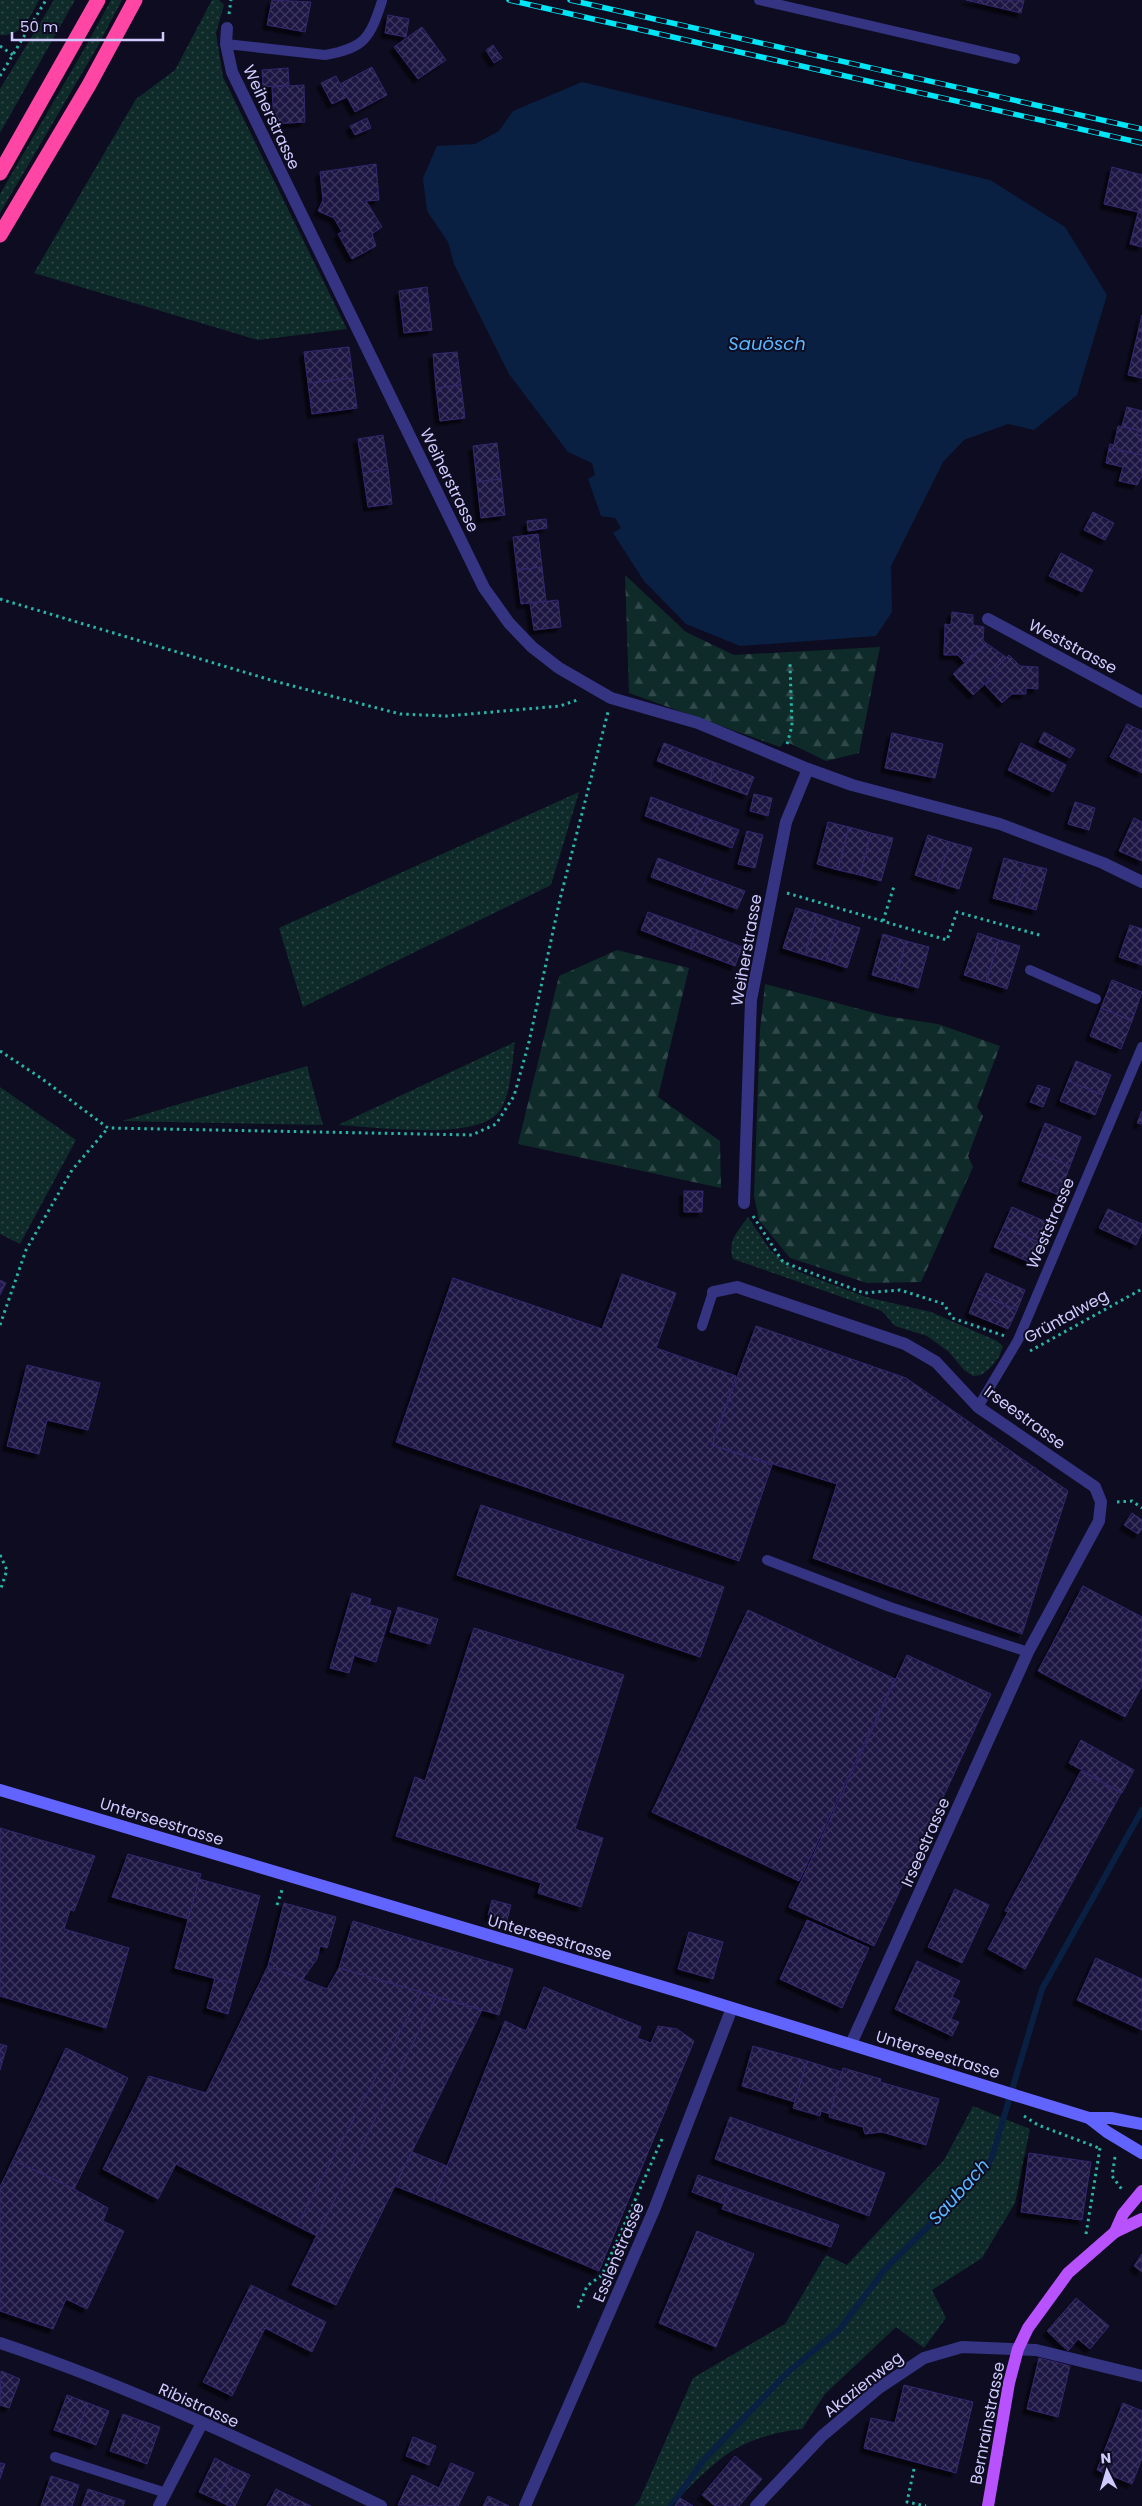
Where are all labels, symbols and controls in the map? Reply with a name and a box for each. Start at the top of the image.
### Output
scale bar [12,10,164,42]
text: 50 m [20,16,58,37]
street label: Weiherstrasse [237,61,306,173]
water label: Sauösch [728,331,806,356]
street label: Weiherstrasse [414,424,485,536]
street label: Weststrasse [1024,613,1121,679]
street label: Weiherstrasse [725,892,768,1008]
street label: Weststrasse [1021,1174,1080,1272]
street label: Grüntalweg [1020,1284,1113,1349]
street label: Irseestrasse [979,1380,1070,1455]
street label: Unterseestrasse [97,1792,227,1851]
street label: Irseestrasse [895,1794,955,1891]
street label: Unterseestrasse [485,1909,615,1966]
street label: Unterseestrasse [873,2025,1003,2084]
water label: Saubach [922,2153,995,2230]
street label: Esslenstrasse [587,2199,650,2306]
street label: Akazienweg [819,2346,908,2423]
street label: Bernrainstrasse [964,2360,1011,2486]
street label: Ribistrasse [155,2377,243,2433]
north arrow [1082,2446,1132,2496]
text: N [1100,2448,1112,2468]

